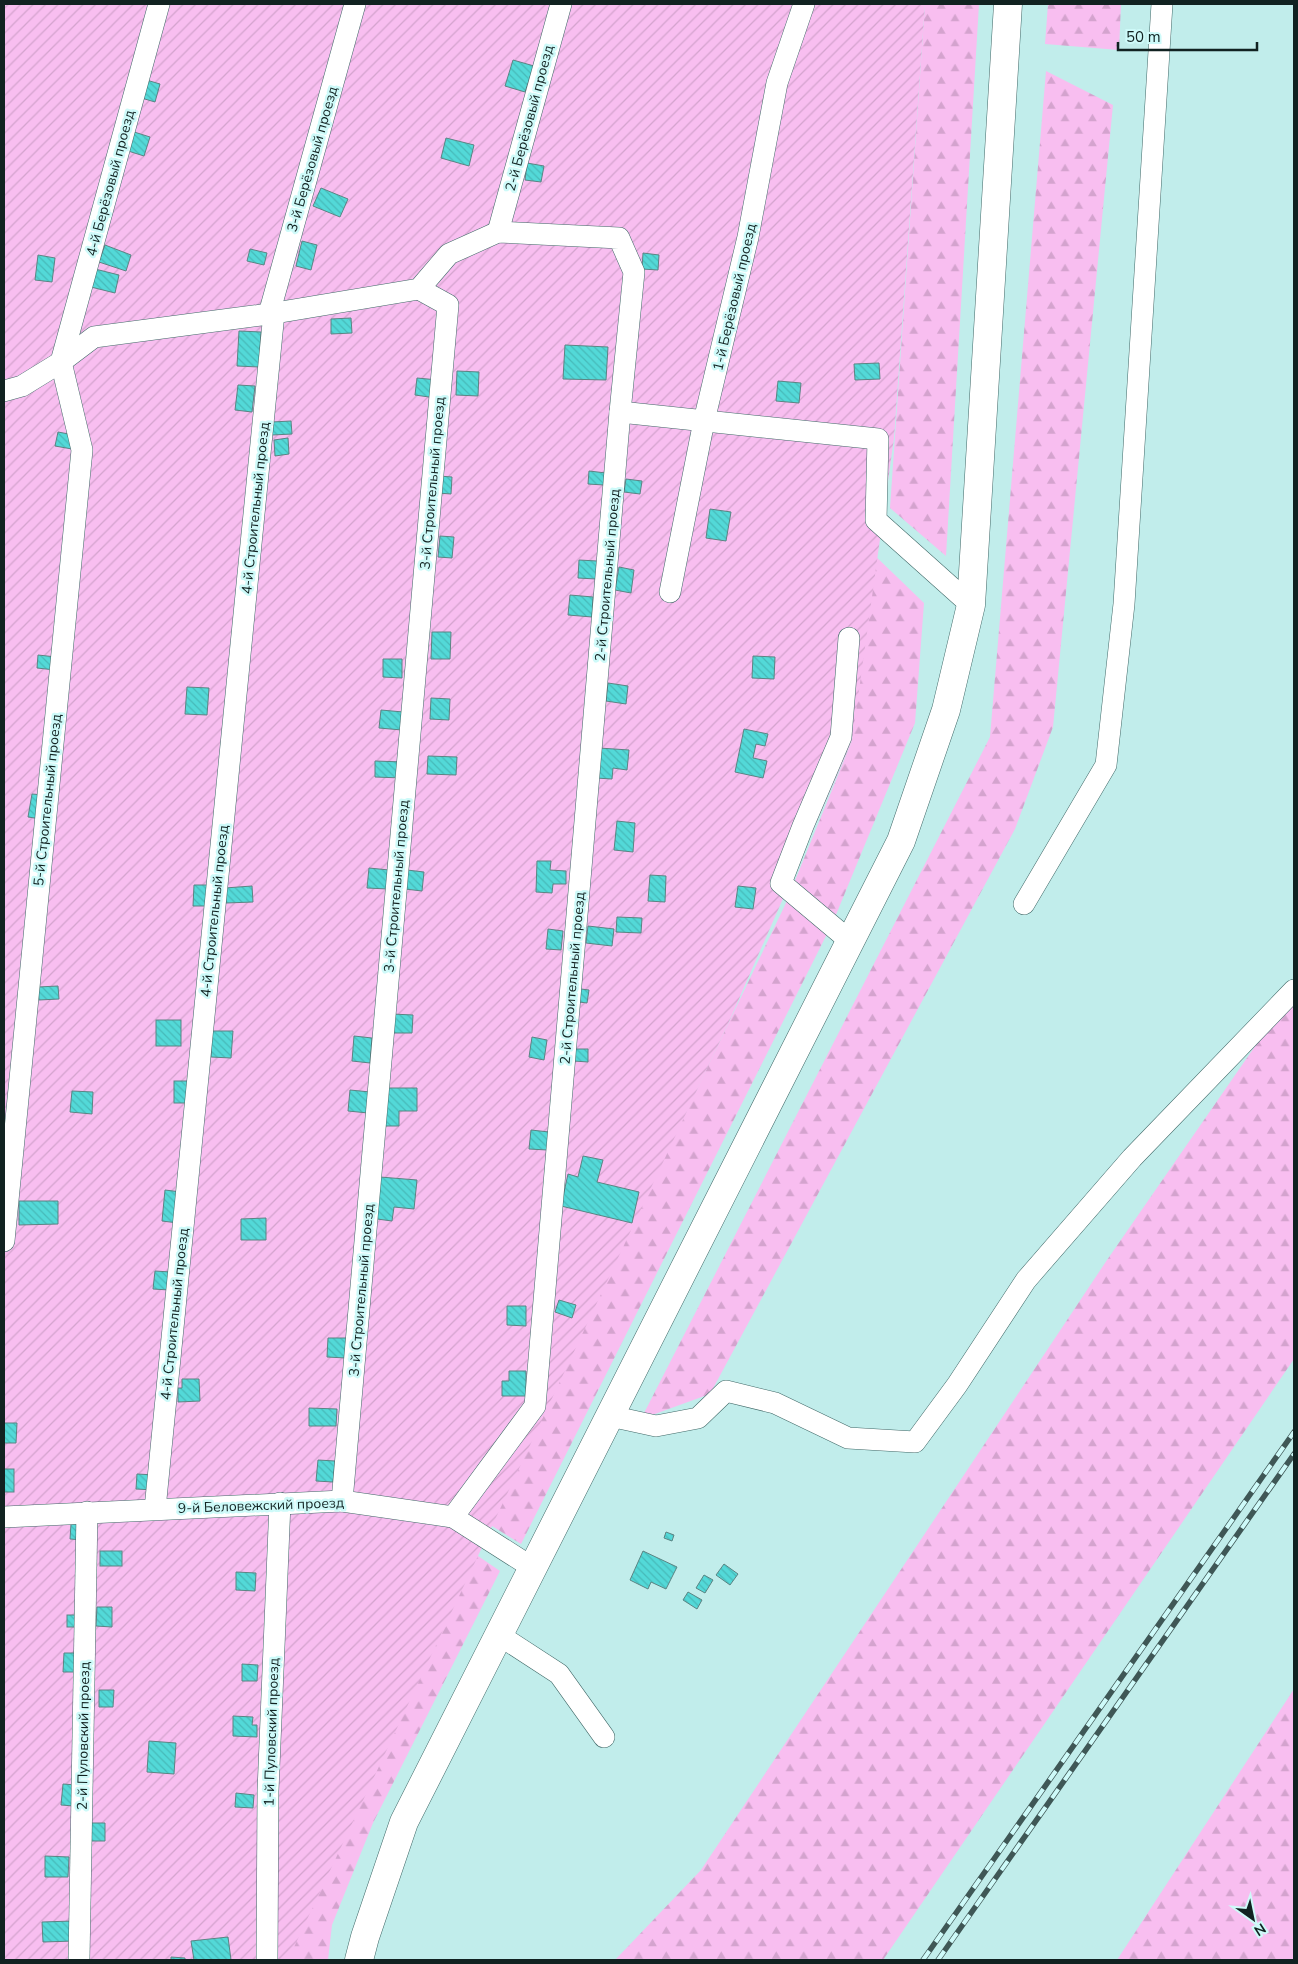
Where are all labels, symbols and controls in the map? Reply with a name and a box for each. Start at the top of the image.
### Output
scale bar [1118,20,1257,52]
text: 50 m [1126,27,1161,47]
street label: 2-й Берёзовый проезд [501,43,558,193]
street label: 3-й Берёзовый проезд [283,84,342,234]
street label: 4-й Берёзовый проезд [82,108,139,258]
street label: 1-й Берёзовый проезд [708,222,761,373]
street label: 3-й Строительный проезд [415,396,450,570]
street label: 4-й Строительный проезд [237,421,274,595]
street label: 2-й Строительный проезд [590,488,625,662]
street label: 5-й Строительный проезд [29,713,66,887]
street label: 3-й Строительный проезд [379,799,414,973]
street label: 4-й Строительный проезд [196,824,233,998]
street label: 2-й Строительный проезд [555,891,590,1065]
street label: 3-й Строительный проезд [344,1203,379,1377]
street label: 4-й Строительный проезд [156,1227,193,1401]
street label: 9-й Беловежский проезд [178,1493,345,1518]
street label: 1-й Пуловский проезд [259,1657,284,1807]
street label: 2-й Пуловский проезд [73,1662,94,1810]
north arrow [1228,1894,1278,1944]
text: N [1250,1919,1269,1940]

